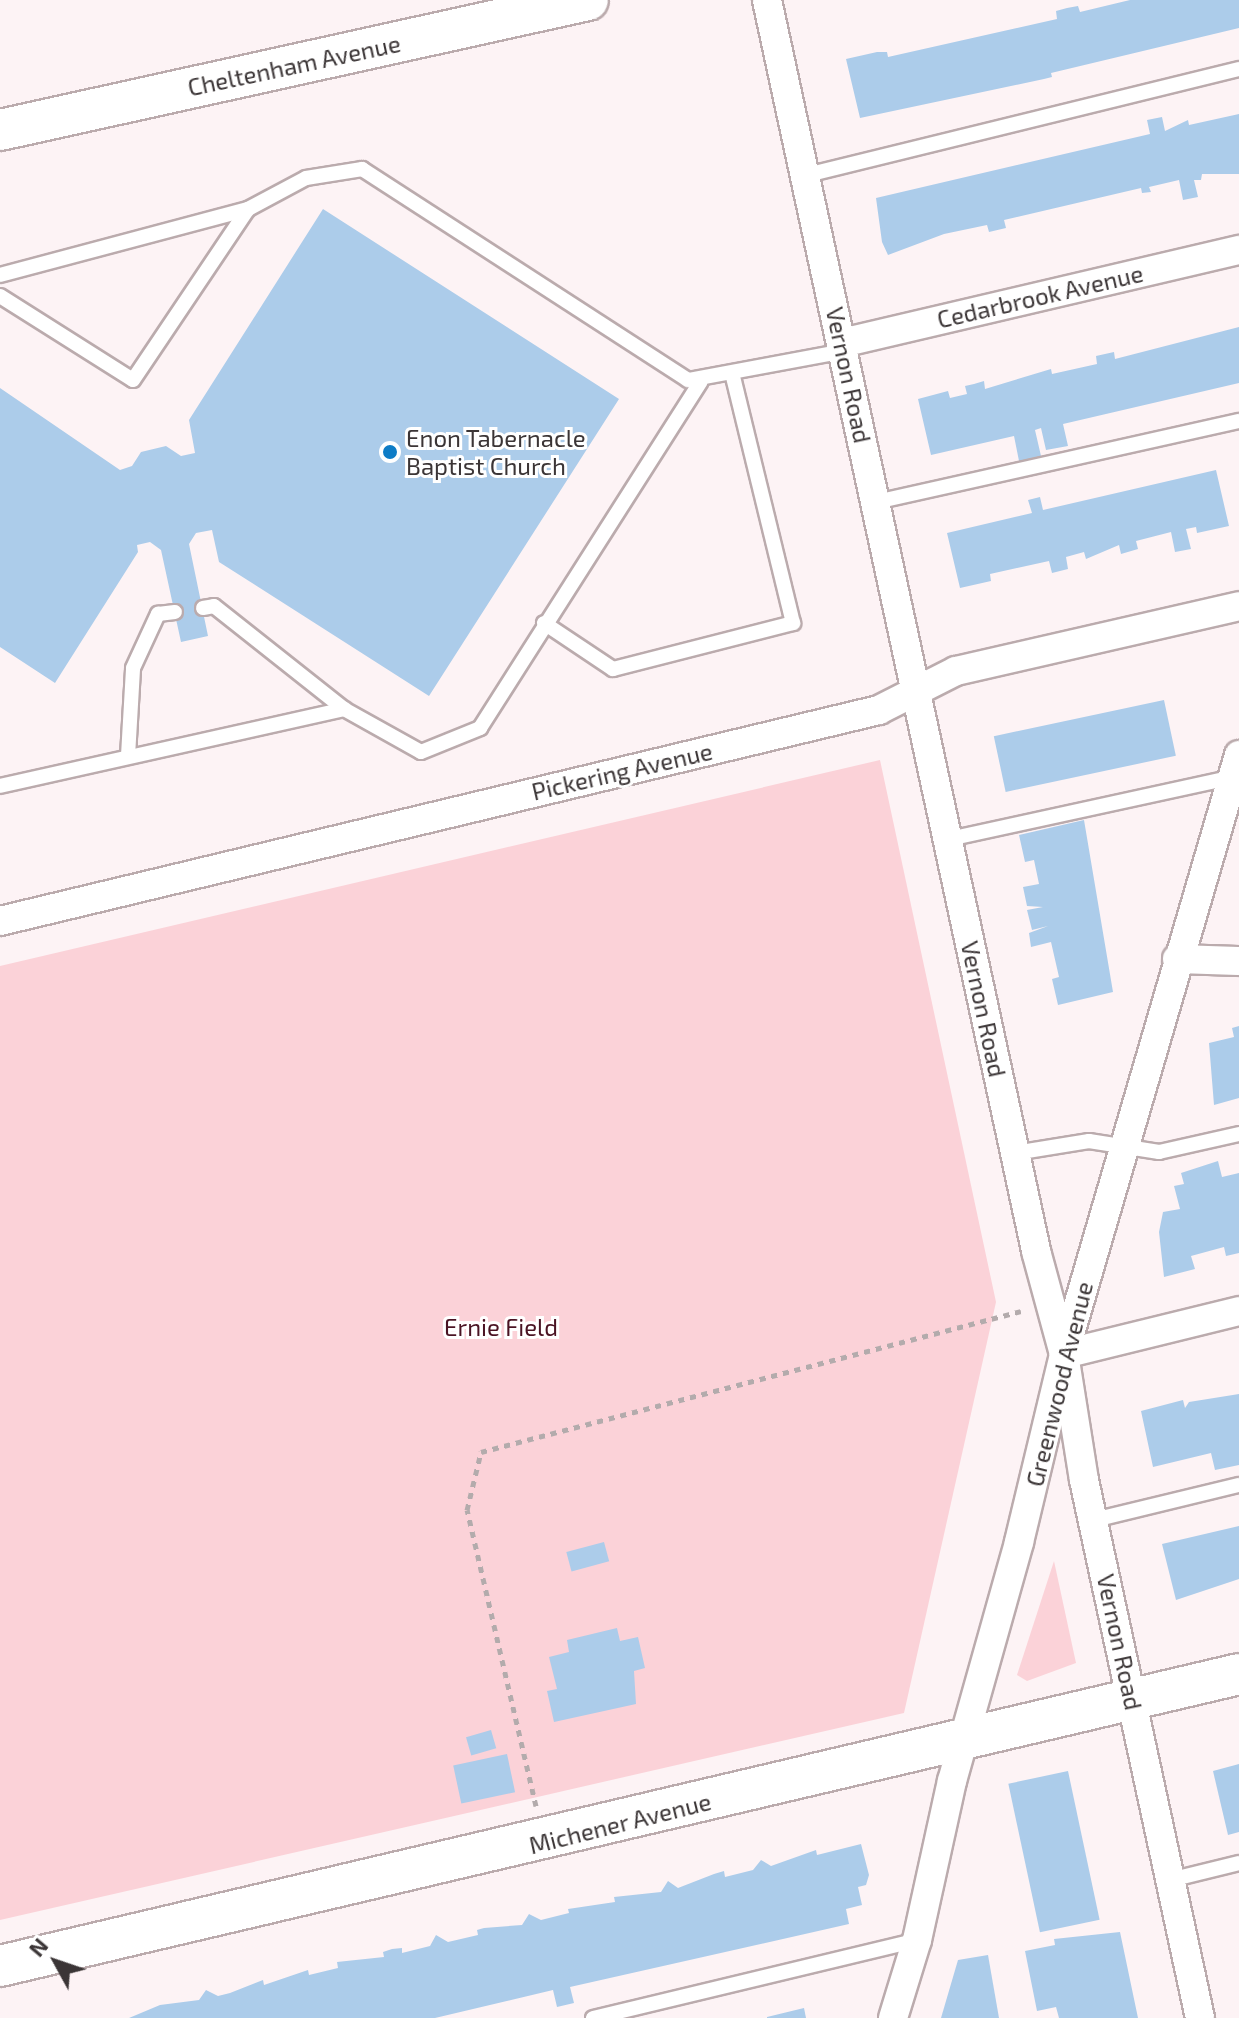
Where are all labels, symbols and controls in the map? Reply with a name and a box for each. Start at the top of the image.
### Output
street label: Cheltenham Avenue [185,28,403,102]
street label: Cedarbrook Avenue [934,258,1146,334]
street label: Vernon Road [821,304,877,446]
place label: Enon Tabernacle Baptist Church [406,424,586,480]
marker: Enon Tabernacle Baptist Church [381,443,399,461]
street label: Pickering Avenue [528,736,716,806]
street label: Vernon Road [956,938,1012,1080]
street label: Greenwood Avenue [1020,1278,1098,1490]
park label: Ernie Field [444,1313,558,1341]
street label: Vernon Road [1092,1571,1148,1713]
street label: Michener Avenue [525,1786,715,1860]
north arrow [16,1922,96,2002]
text: N [23,1932,53,1961]

